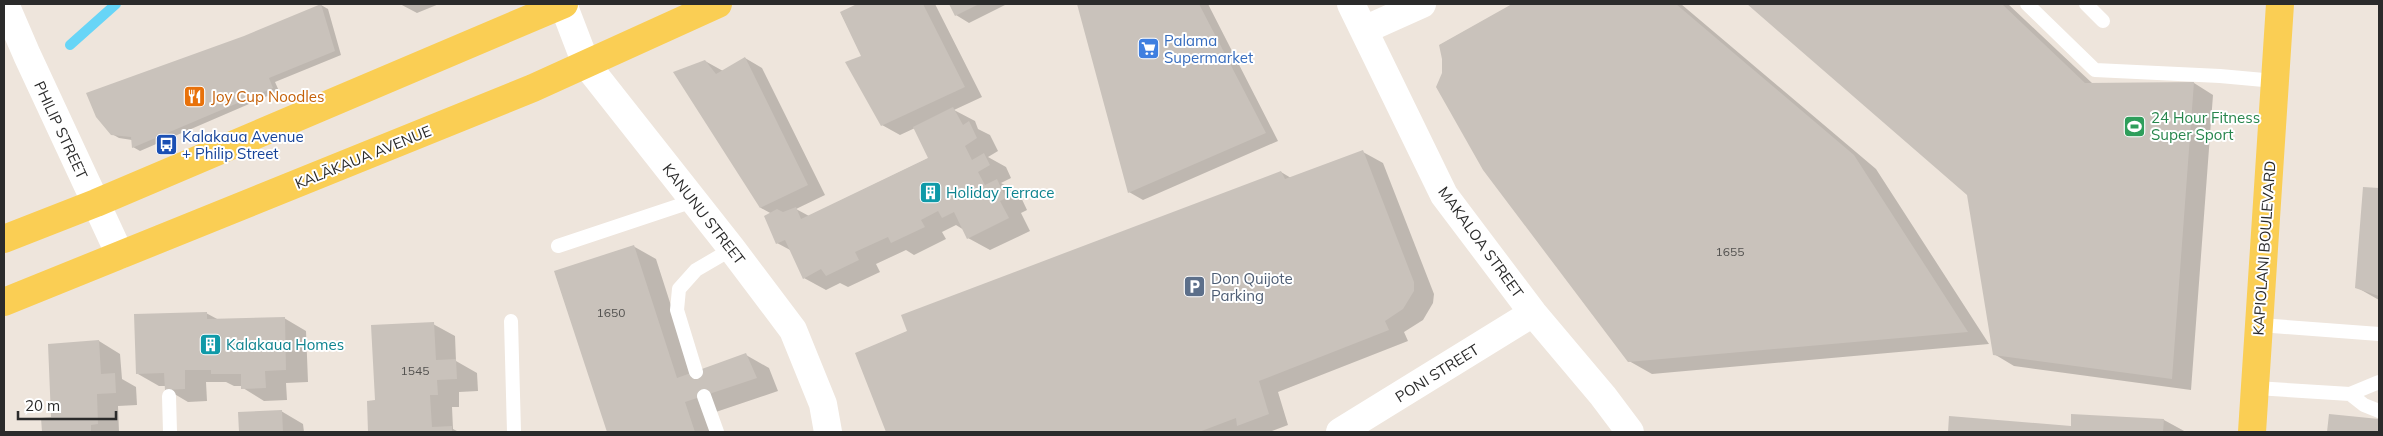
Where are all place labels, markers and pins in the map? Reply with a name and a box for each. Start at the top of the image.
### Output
place label: Palama Supermarket [1164,31,1253,67]
supermarket icon: Palama Supermarket [1136,37,1160,61]
restaurant icon: Joy Cup Noodles [183,84,207,108]
place label: Joy Cup Noodles [211,87,324,106]
place label: 24 Hour Fitness Super Sport [2151,108,2260,144]
sports icon: 24 Hour Fitness Super Sport [2123,114,2147,138]
place label: Kalakaua Avenue + Philip Street [182,127,304,163]
bus stop icon: Kalakaua Avenue + Philip Street [154,133,178,157]
building icon: Holiday Terrace [918,180,942,204]
place label: Holiday Terrace [946,183,1054,202]
place label: Don Quijote Parking [1211,269,1293,305]
parking icon: Don Quijote Parking [1183,275,1207,299]
building icon: Kalakaua Homes [198,332,222,356]
place label: Kalakaua Homes [226,335,344,354]

